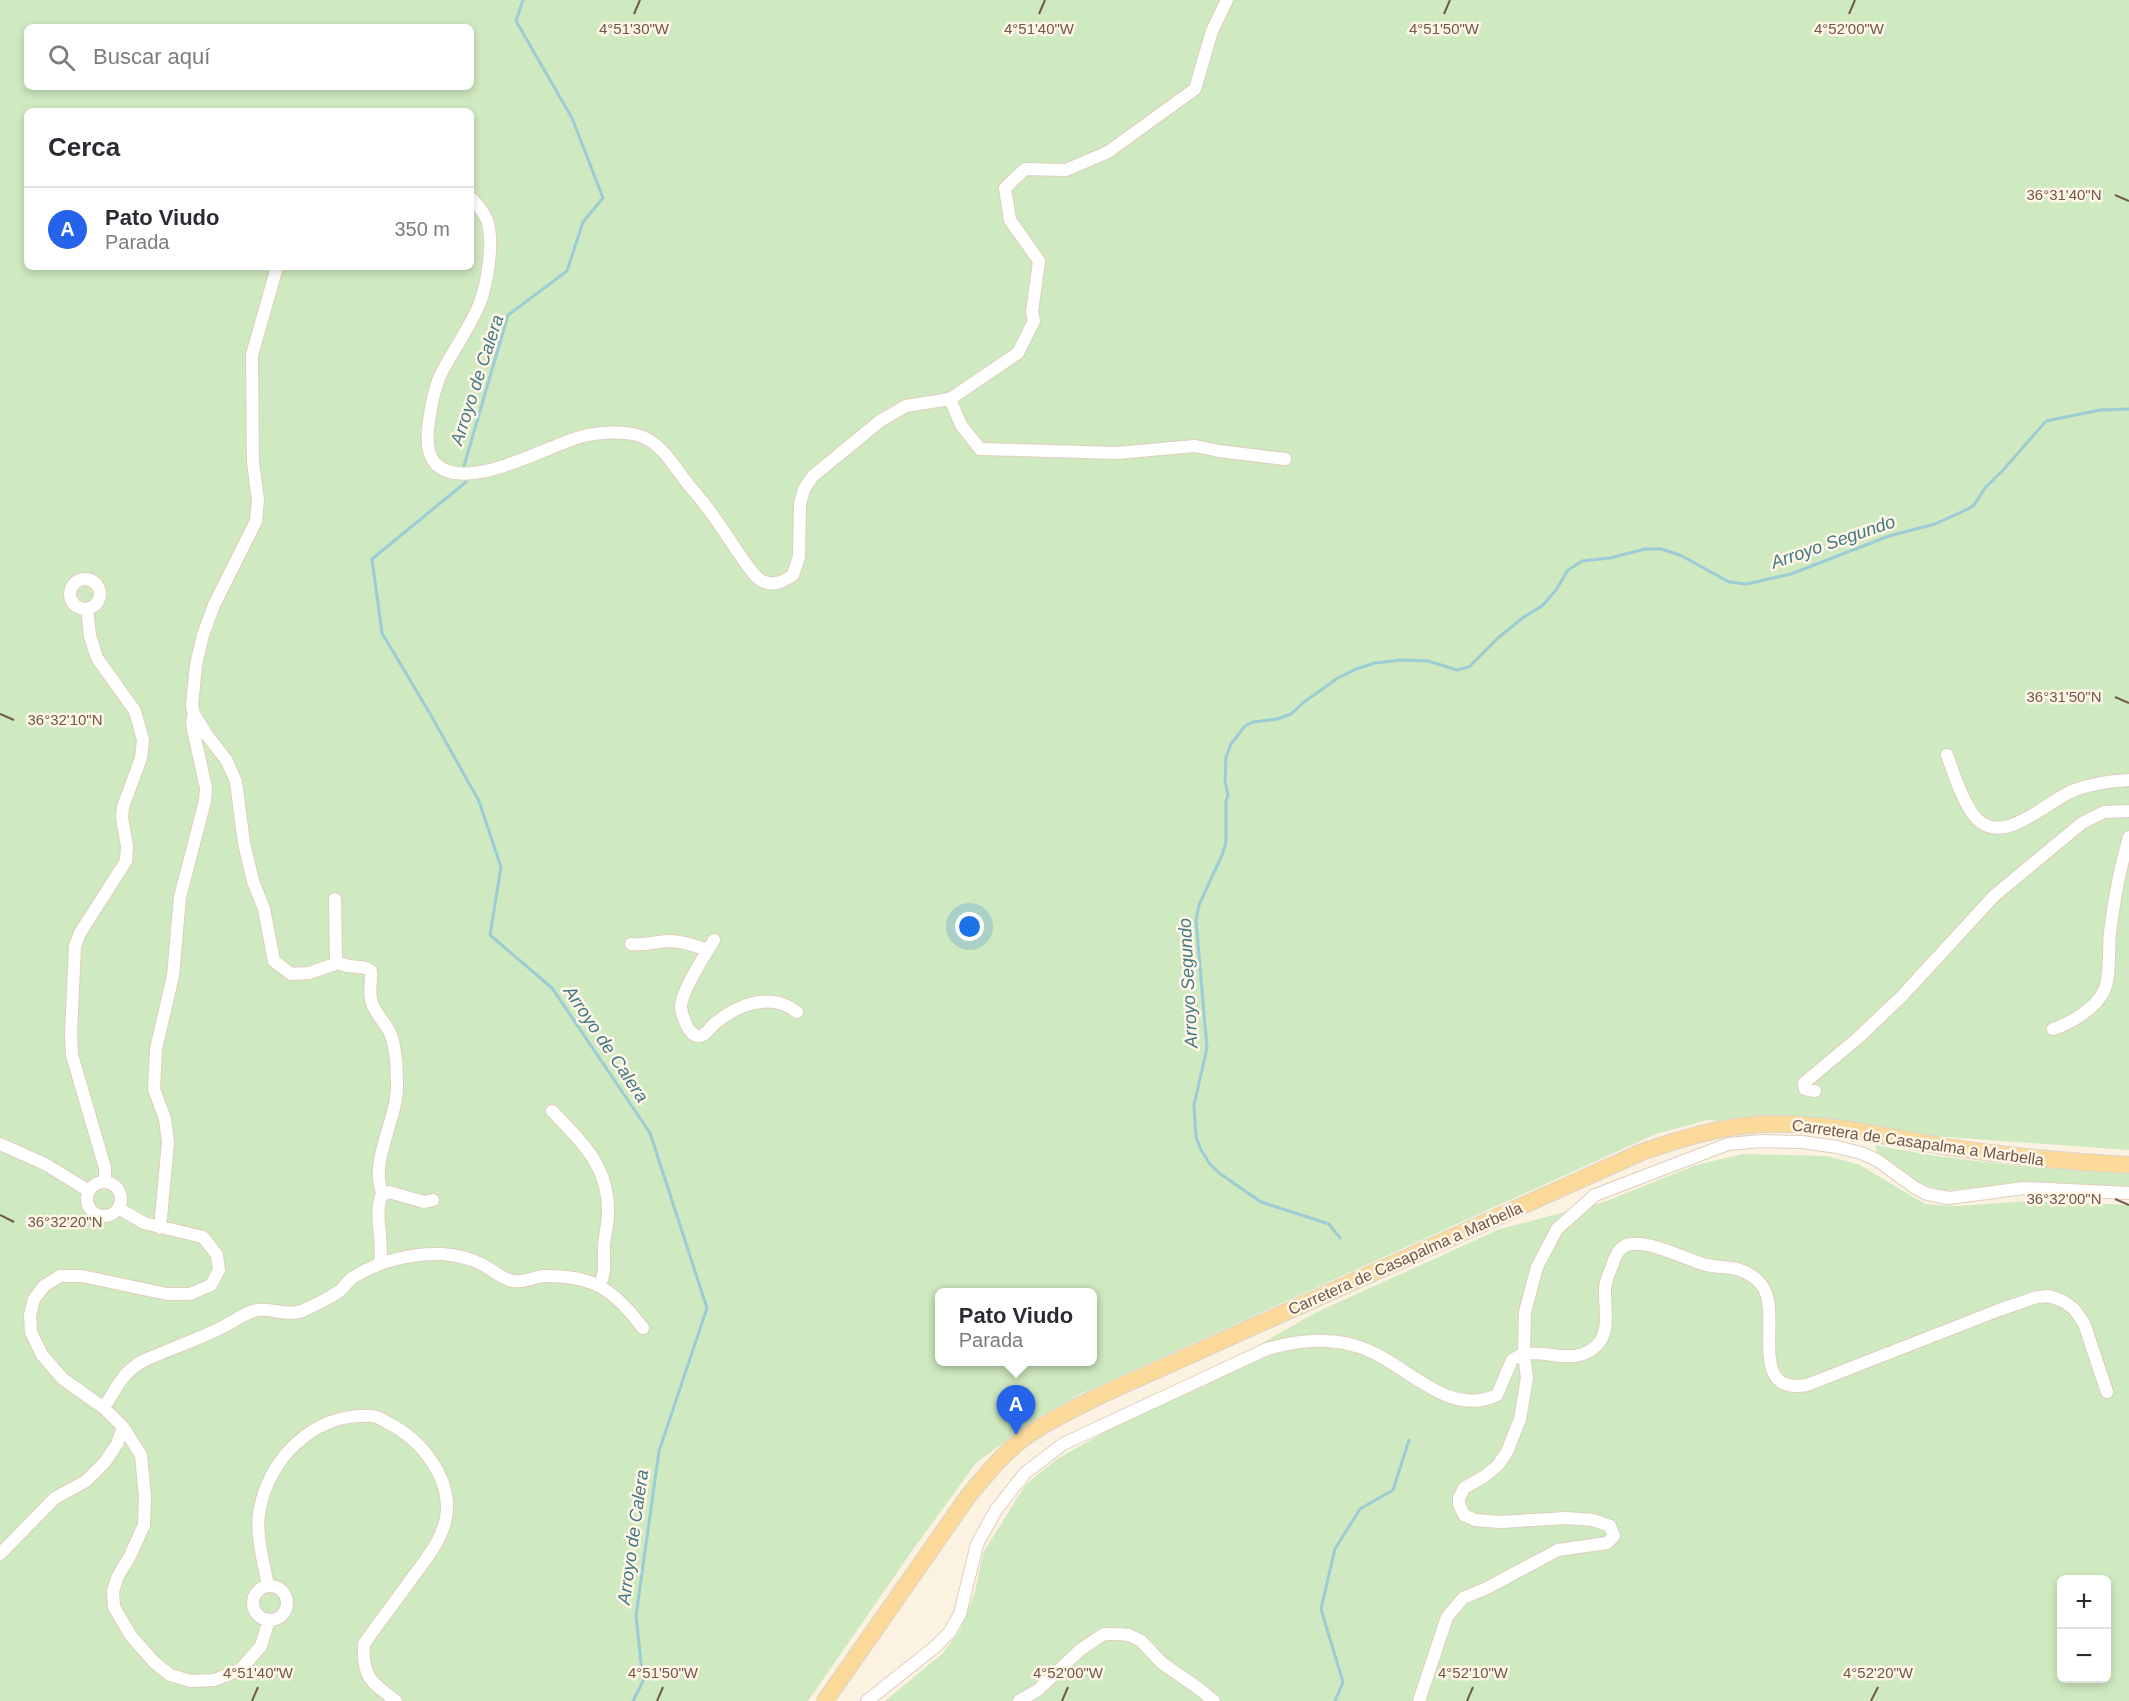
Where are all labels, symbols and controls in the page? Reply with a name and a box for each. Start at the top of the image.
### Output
text: 4°51'30"W [599,20,670,37]
text: 4°51'40"W [1004,20,1075,37]
text: 4°51'50"W [1409,20,1480,37]
text: 4°52'00"W [1814,20,1885,37]
search box [24,24,474,90]
icon: search [45,41,78,74]
text: Buscar aquí [93,44,210,69]
text: Cerca [48,132,120,162]
text: 36°31'40"N [2026,186,2102,203]
text: Pato Viudo [105,205,220,230]
text: A [60,218,75,240]
text: 350 m [394,218,450,240]
text: Parada [105,231,170,253]
water label: Arroyo de Calera [446,312,508,449]
water label: Arroyo Segundo [1767,511,1898,573]
text: 36°31'50"N [2026,688,2102,705]
text: 36°32'10"N [27,711,103,728]
your location [955,912,984,941]
water label: Arroyo Segundo [1175,918,1201,1049]
water label: Arroyo de Calera [559,981,652,1106]
street label: Carretera de Casapalma a Marbella [1791,1116,2045,1169]
text: 36°32'00"N [2026,1190,2102,1207]
street label: Carretera de Casapalma a Marbella [1286,1199,1525,1318]
text: 36°32'20"N [27,1213,103,1230]
popup [935,1288,1097,1366]
text: Pato Viudo [959,1303,1073,1328]
text: Parada [959,1329,1023,1351]
pin: A [996,1386,1036,1435]
water label: Arroyo de Calera [613,1468,652,1607]
map controls [2057,1575,2111,1683]
button: + [2057,1575,2111,1629]
button: − [2057,1629,2111,1683]
text: 4°51'40"W [223,1664,294,1681]
text: 4°51'50"W [628,1664,699,1681]
text: 4°52'00"W [1033,1664,1104,1681]
text: 4°52'10"W [1438,1664,1509,1681]
text: 4°52'20"W [1843,1664,1914,1681]

